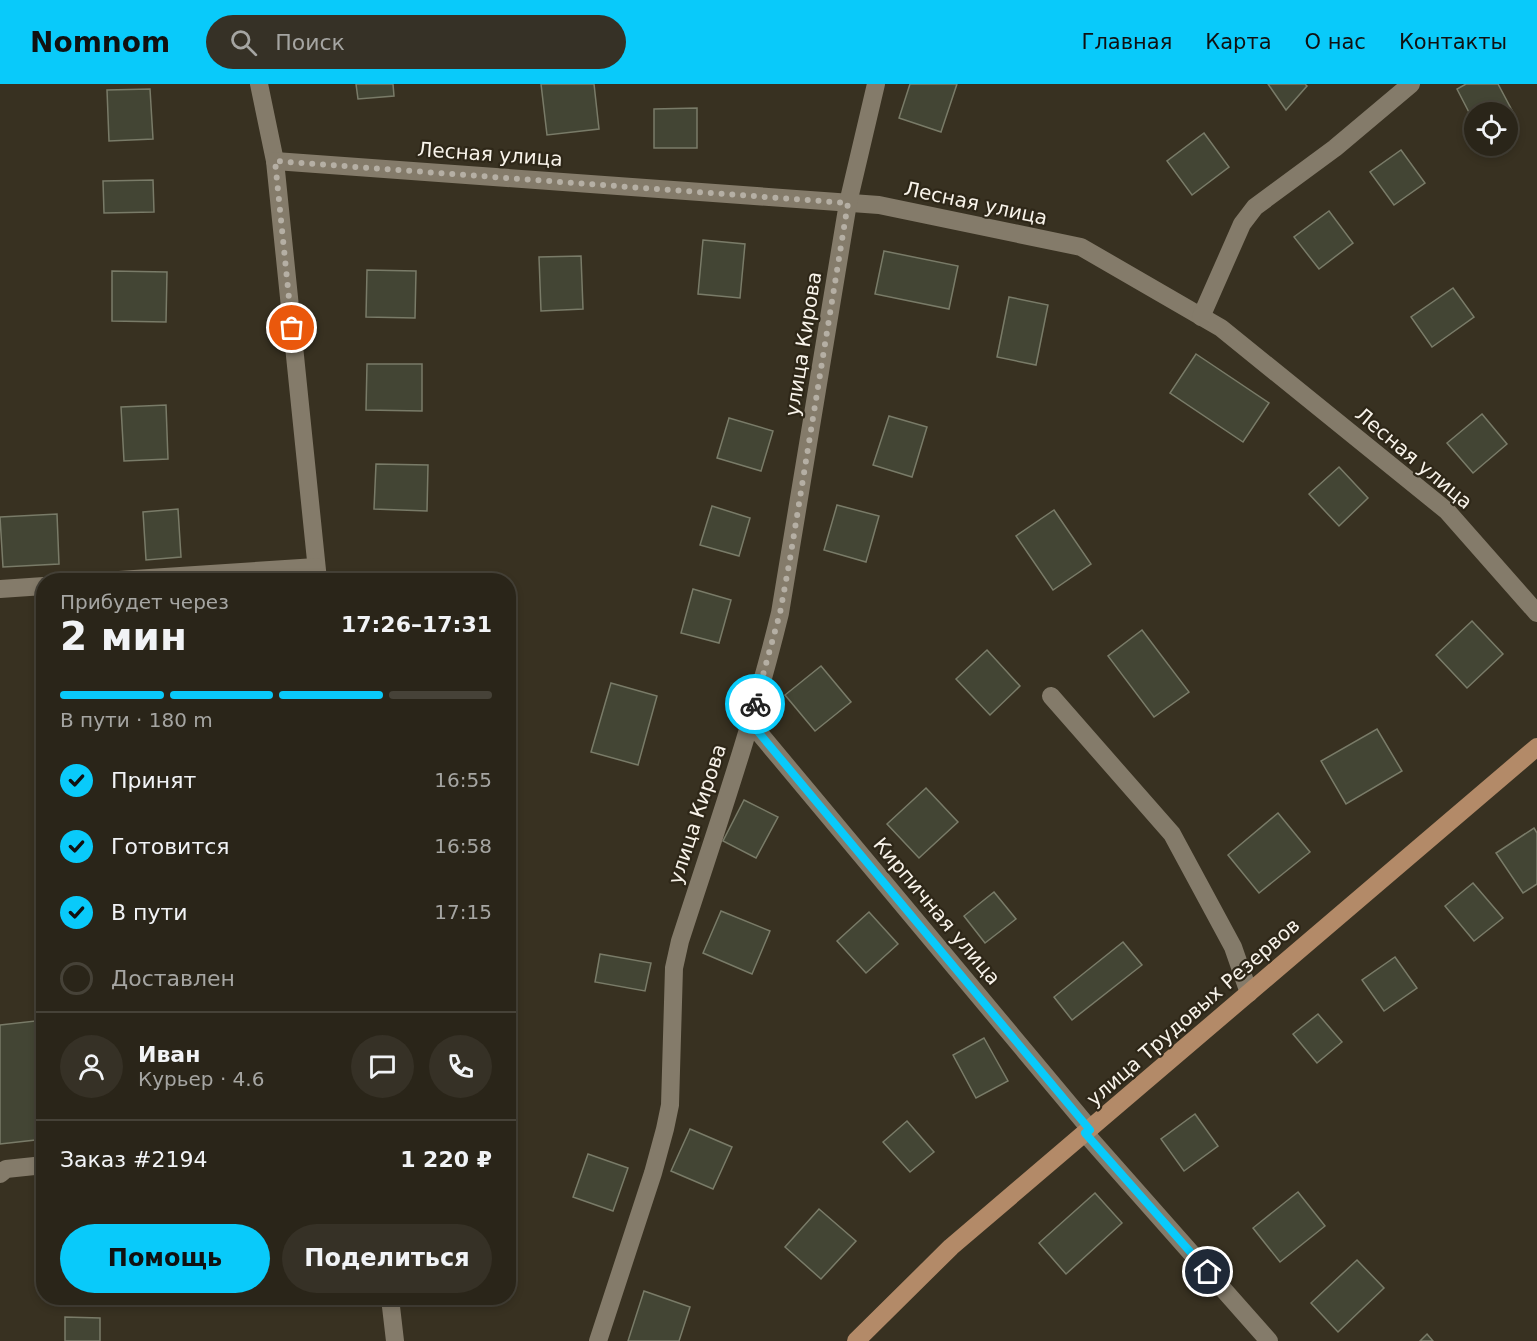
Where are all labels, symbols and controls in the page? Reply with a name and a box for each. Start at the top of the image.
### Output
search box [206,15,626,69]
text: Nomnom [30,26,170,59]
icon: search [227,26,260,59]
text: Поиск [275,30,345,55]
text: Главная [1082,30,1172,54]
text: Карта [1205,30,1272,54]
text: О нас [1305,30,1366,54]
text: Контакты [1399,30,1507,54]
map controls [1464,102,1518,156]
button: locate [1464,102,1518,156]
street label: Лесная улица [417,137,563,171]
street label: Лесная улица [902,176,1050,230]
street label: улица Кирова [780,270,826,418]
pin [266,302,317,353]
icon: bag [275,311,308,344]
street label: Лесная улица [1351,402,1477,514]
text: Прибудет через [60,590,229,614]
text: 17:26–17:31 [341,612,492,637]
text: 2 мин [60,614,187,659]
courier [725,674,785,734]
icon: bike [739,688,772,721]
text: В пути · 180 m [60,708,213,732]
street label: улица Кирова [663,741,731,887]
icon: check [60,764,93,797]
text: Принят [111,768,196,793]
text: 16:55 [434,768,492,792]
icon: check [60,830,93,863]
street label: Кирпичная улица [868,832,1006,990]
text: Готовится [111,834,230,859]
text: 16:58 [434,834,492,858]
icon: check [60,896,93,929]
text: В пути [111,900,188,925]
text: 17:15 [434,900,492,924]
street label: улица Трудовых Резервов [1082,913,1304,1111]
text: Доставлен [111,966,235,991]
button: person [60,1035,123,1098]
button: chat [351,1035,414,1098]
button: phone [429,1035,492,1098]
text: Иван [138,1042,200,1067]
text: Курьер · 4.6 [138,1067,264,1091]
text: Заказ #2194 [60,1147,207,1172]
text: 1 220 ₽ [400,1147,492,1172]
button: Помощь [60,1224,270,1293]
button: Поделиться [282,1224,492,1293]
pin [1182,1246,1233,1297]
icon: home [1191,1255,1224,1288]

